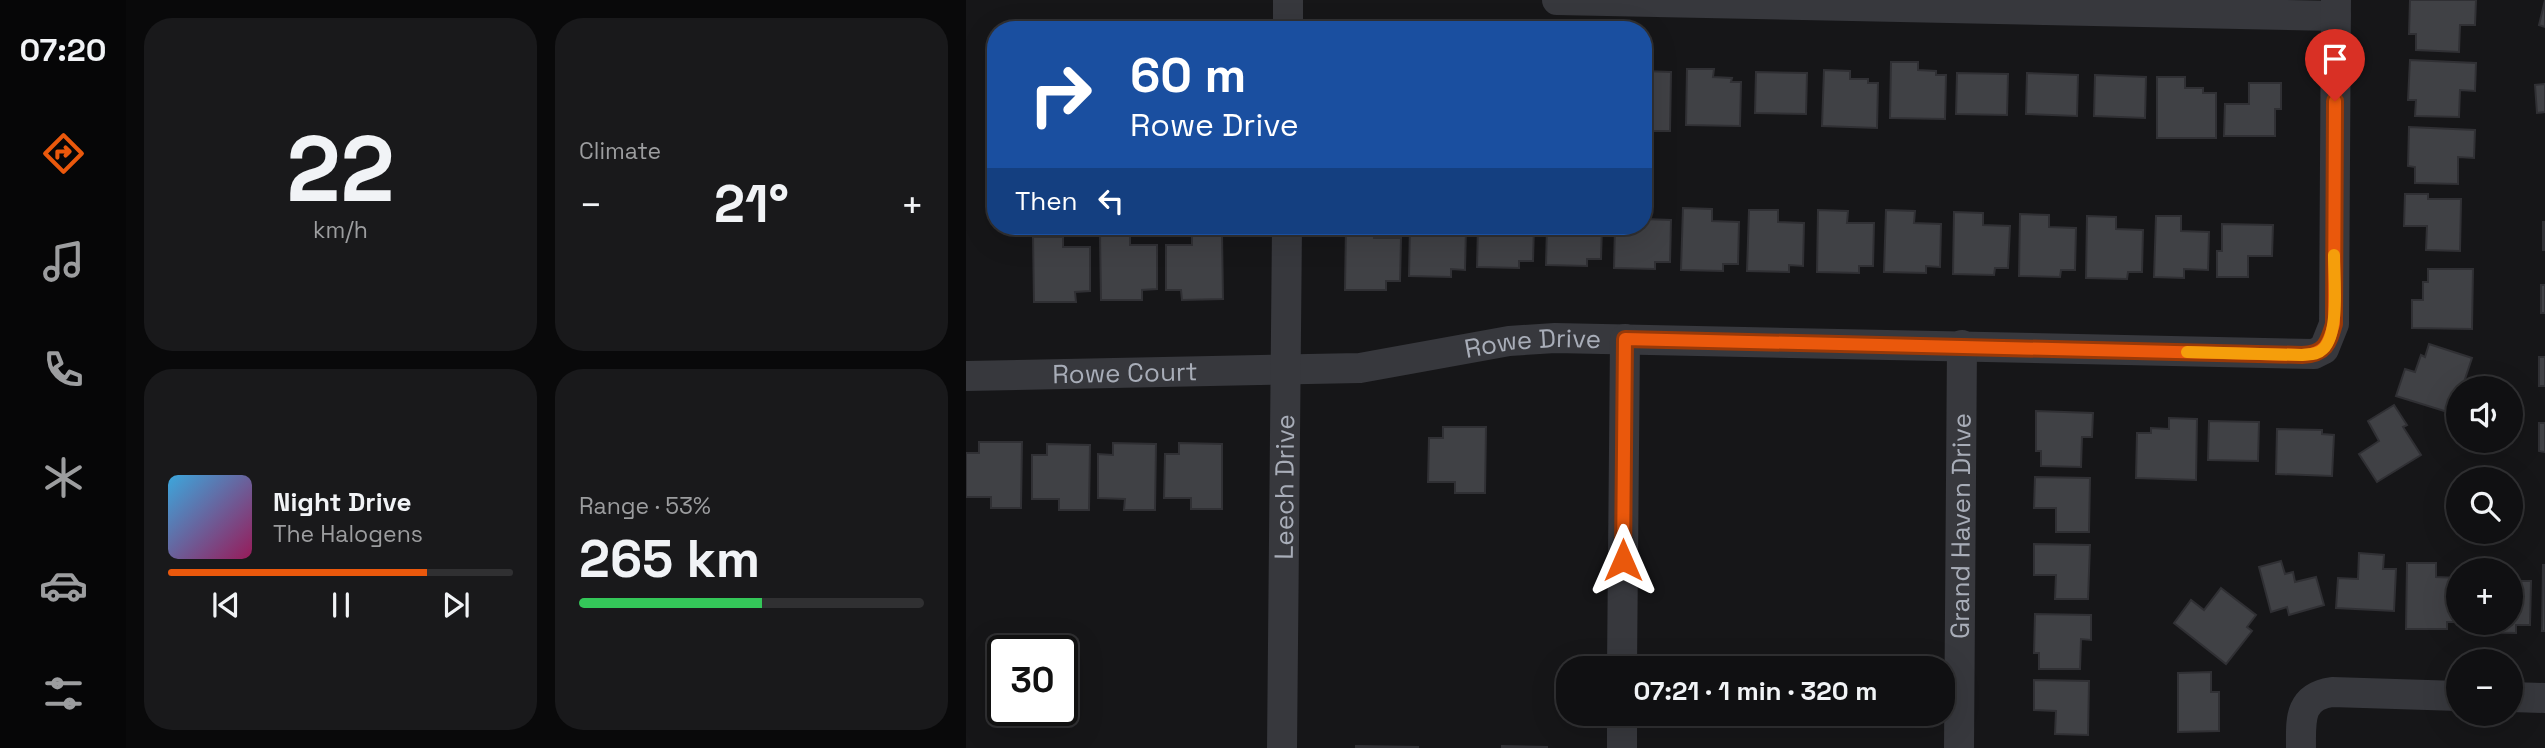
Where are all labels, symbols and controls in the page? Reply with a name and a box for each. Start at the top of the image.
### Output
pin [2305,29,2365,101]
text: 07:20 [19,30,107,70]
icon: arrive [2316,40,2354,78]
text: 60 m [1130,44,1246,106]
icon: right [1015,49,1106,140]
text: Rowe Drive [1130,105,1299,145]
text: 22 [286,111,395,228]
icon: directions [39,129,88,178]
text: Climate [579,136,661,166]
text: 21° [714,171,789,237]
text: − [579,181,603,229]
text: + [900,181,924,229]
icon: left [1092,182,1130,220]
text: Then [1015,184,1078,218]
text: km/h [313,215,368,245]
icon: music [39,237,88,286]
street label: Rowe Drive [1462,321,1601,366]
icon: phone [39,345,88,394]
street label: Rowe Court [1052,354,1198,391]
map controls [2446,376,2523,726]
button: sound [2446,376,2523,453]
street label: Grand Haven Drive [1943,413,1978,639]
street label: Leech Drive [1267,414,1302,560]
icon: climate [39,453,88,502]
button: search [2446,467,2523,544]
text: Night Drive [273,485,411,519]
text: Range · 53% [579,491,711,521]
text: The Halogens [273,519,423,549]
position arrow [1586,523,1660,597]
text: 265 km [579,526,760,592]
button: + [2446,558,2523,635]
icon: car [39,561,88,610]
icon: previous [207,586,245,624]
icon: pause [322,586,360,624]
icon: next [437,586,475,624]
speed limit sign: 30 [987,635,1078,726]
button: − [2446,649,2523,726]
icon: filters [39,669,88,718]
text: 07:21 · 1 min · 320 m [1634,674,1877,708]

